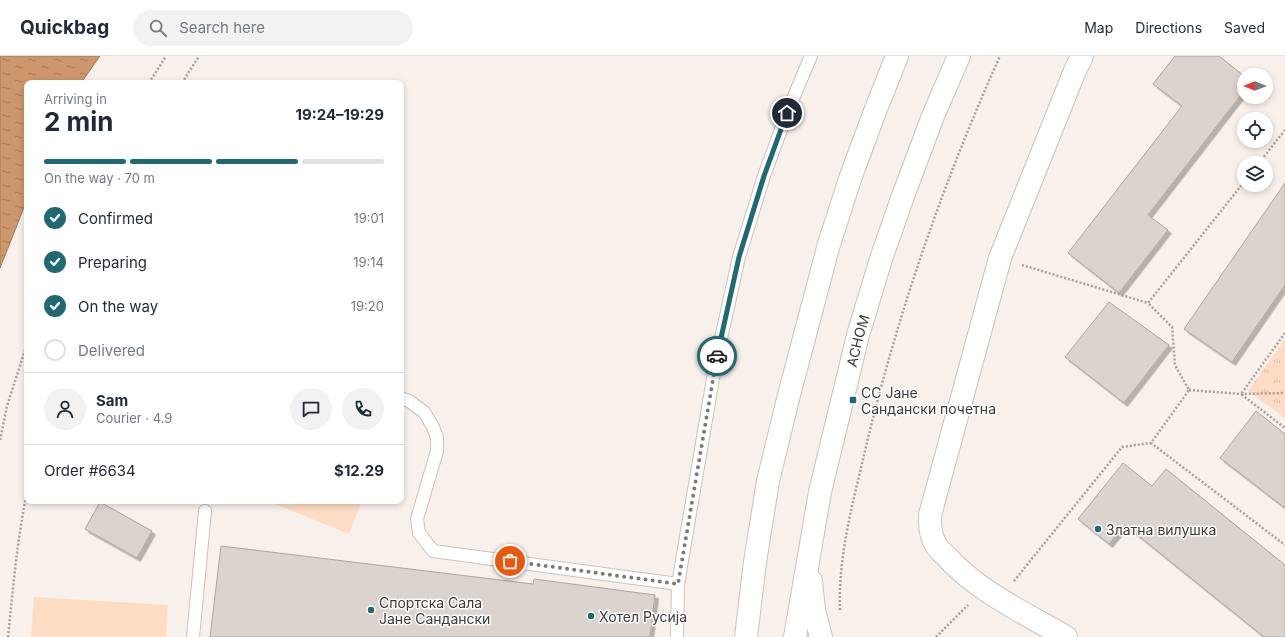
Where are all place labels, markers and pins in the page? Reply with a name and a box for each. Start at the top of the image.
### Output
pin [770,96,804,130]
place label: СС Јане Сандански почетна [861,384,996,417]
marker: СС Јане Сандански почетна [848,395,858,405]
place label: Златна вилушка [1106,521,1216,538]
marker: Златна вилушка [1093,524,1103,534]
pin [493,544,527,578]
place label: Спортска Сала Јане Сандански [379,594,490,627]
marker: Спортска Сала Јане Сандански [366,605,376,615]
place label: Хотел Русија [599,608,687,625]
marker: Хотел Русија [586,611,596,621]

